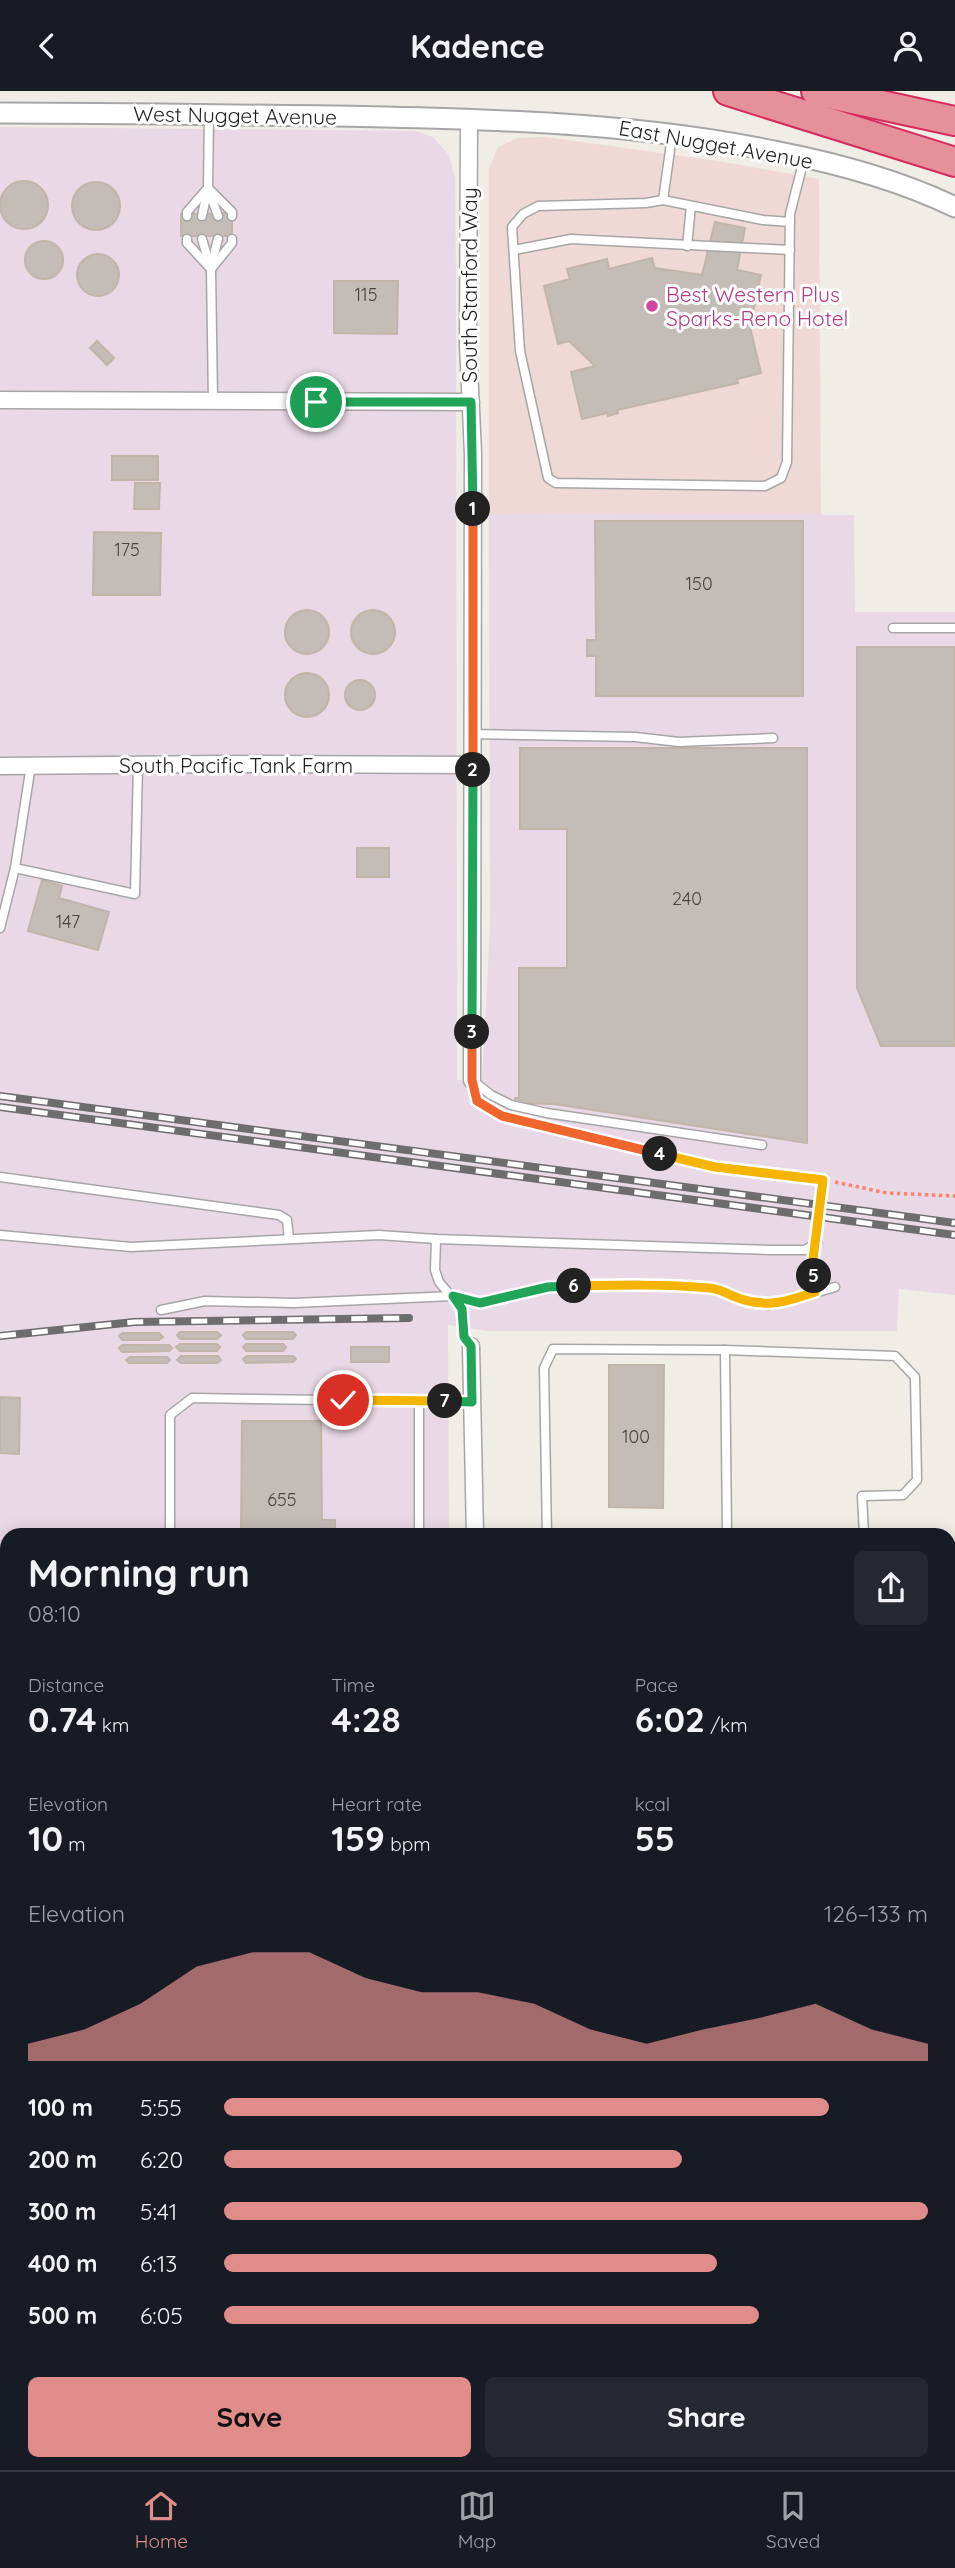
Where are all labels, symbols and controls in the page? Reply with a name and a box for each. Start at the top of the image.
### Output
text: Kadence [410,26,545,66]
icon: back [28,27,66,65]
icon: person [889,27,927,65]
street label: West Nugget Avenue [133,100,337,130]
street label: East Nugget Avenue [617,114,815,174]
street label: South Stanford Way [456,187,482,383]
place label: Best Western Plus Sparks-Reno Hotel [666,281,848,331]
house number: 115 [354,283,378,306]
marker: Best Western Plus Sparks-Reno Hotel [644,298,660,314]
pin [286,372,346,432]
icon: arrive [297,383,335,421]
pin: 1 [456,491,490,527]
text: 1 [469,496,476,520]
house number: 175 [114,538,140,561]
house number: 150 [685,572,713,595]
street label: South Pacific Tank Farm [119,752,353,778]
pin: 2 [456,753,490,787]
text: 2 [467,757,478,781]
house number: 240 [672,887,702,910]
house number: 147 [56,910,80,933]
pin: 3 [454,1014,490,1049]
text: 3 [466,1019,477,1043]
pin: 4 [642,1137,678,1171]
text: 4 [654,1141,665,1165]
pin: 5 [796,1259,832,1293]
text: 5 [808,1263,819,1287]
pin: 6 [556,1269,592,1303]
text: 6 [568,1273,579,1297]
pin [313,1370,373,1430]
icon: check [324,1381,362,1419]
pin: 7 [428,1383,462,1419]
text: 7 [439,1388,450,1412]
house number: 100 [622,1425,650,1448]
house number: 655 [267,1488,297,1511]
text: Morning run [28,1549,250,1597]
button: share [854,1551,928,1625]
text: 08:10 [28,1599,81,1628]
text: Distance [28,1673,104,1697]
text: Time [331,1673,375,1697]
text: Pace [635,1673,678,1697]
text: 0.74 [28,1697,97,1741]
text: 4:28 [331,1697,401,1741]
text: 6:02 [635,1697,705,1741]
text: km [97,1713,129,1737]
text: /km [705,1713,748,1737]
text: Elevation [28,1792,108,1816]
text: Heart rate [331,1792,422,1816]
text: kcal [635,1792,670,1816]
text: 10 [28,1816,63,1860]
text: 159 [331,1816,385,1860]
text: 55 [635,1816,675,1860]
text: m [63,1832,86,1856]
text: bpm [385,1832,431,1856]
text: Elevation [28,1899,125,1928]
text: 126–133 m [824,1899,928,1928]
text: 100 m [28,2093,93,2122]
text: 5:55 [140,2093,182,2122]
text: 200 m [28,2145,97,2174]
text: 6:20 [140,2145,183,2174]
text: 300 m [28,2197,96,2226]
text: 5:41 [140,2197,177,2226]
text: 400 m [28,2249,97,2278]
text: 6:13 [140,2249,177,2278]
text: 500 m [28,2301,97,2330]
text: 6:05 [140,2301,183,2330]
button: Save [28,2377,471,2457]
button: Share [485,2377,928,2457]
tab: Home [135,2487,188,2553]
tab: Map [458,2487,496,2553]
tab: Saved [766,2487,820,2553]

